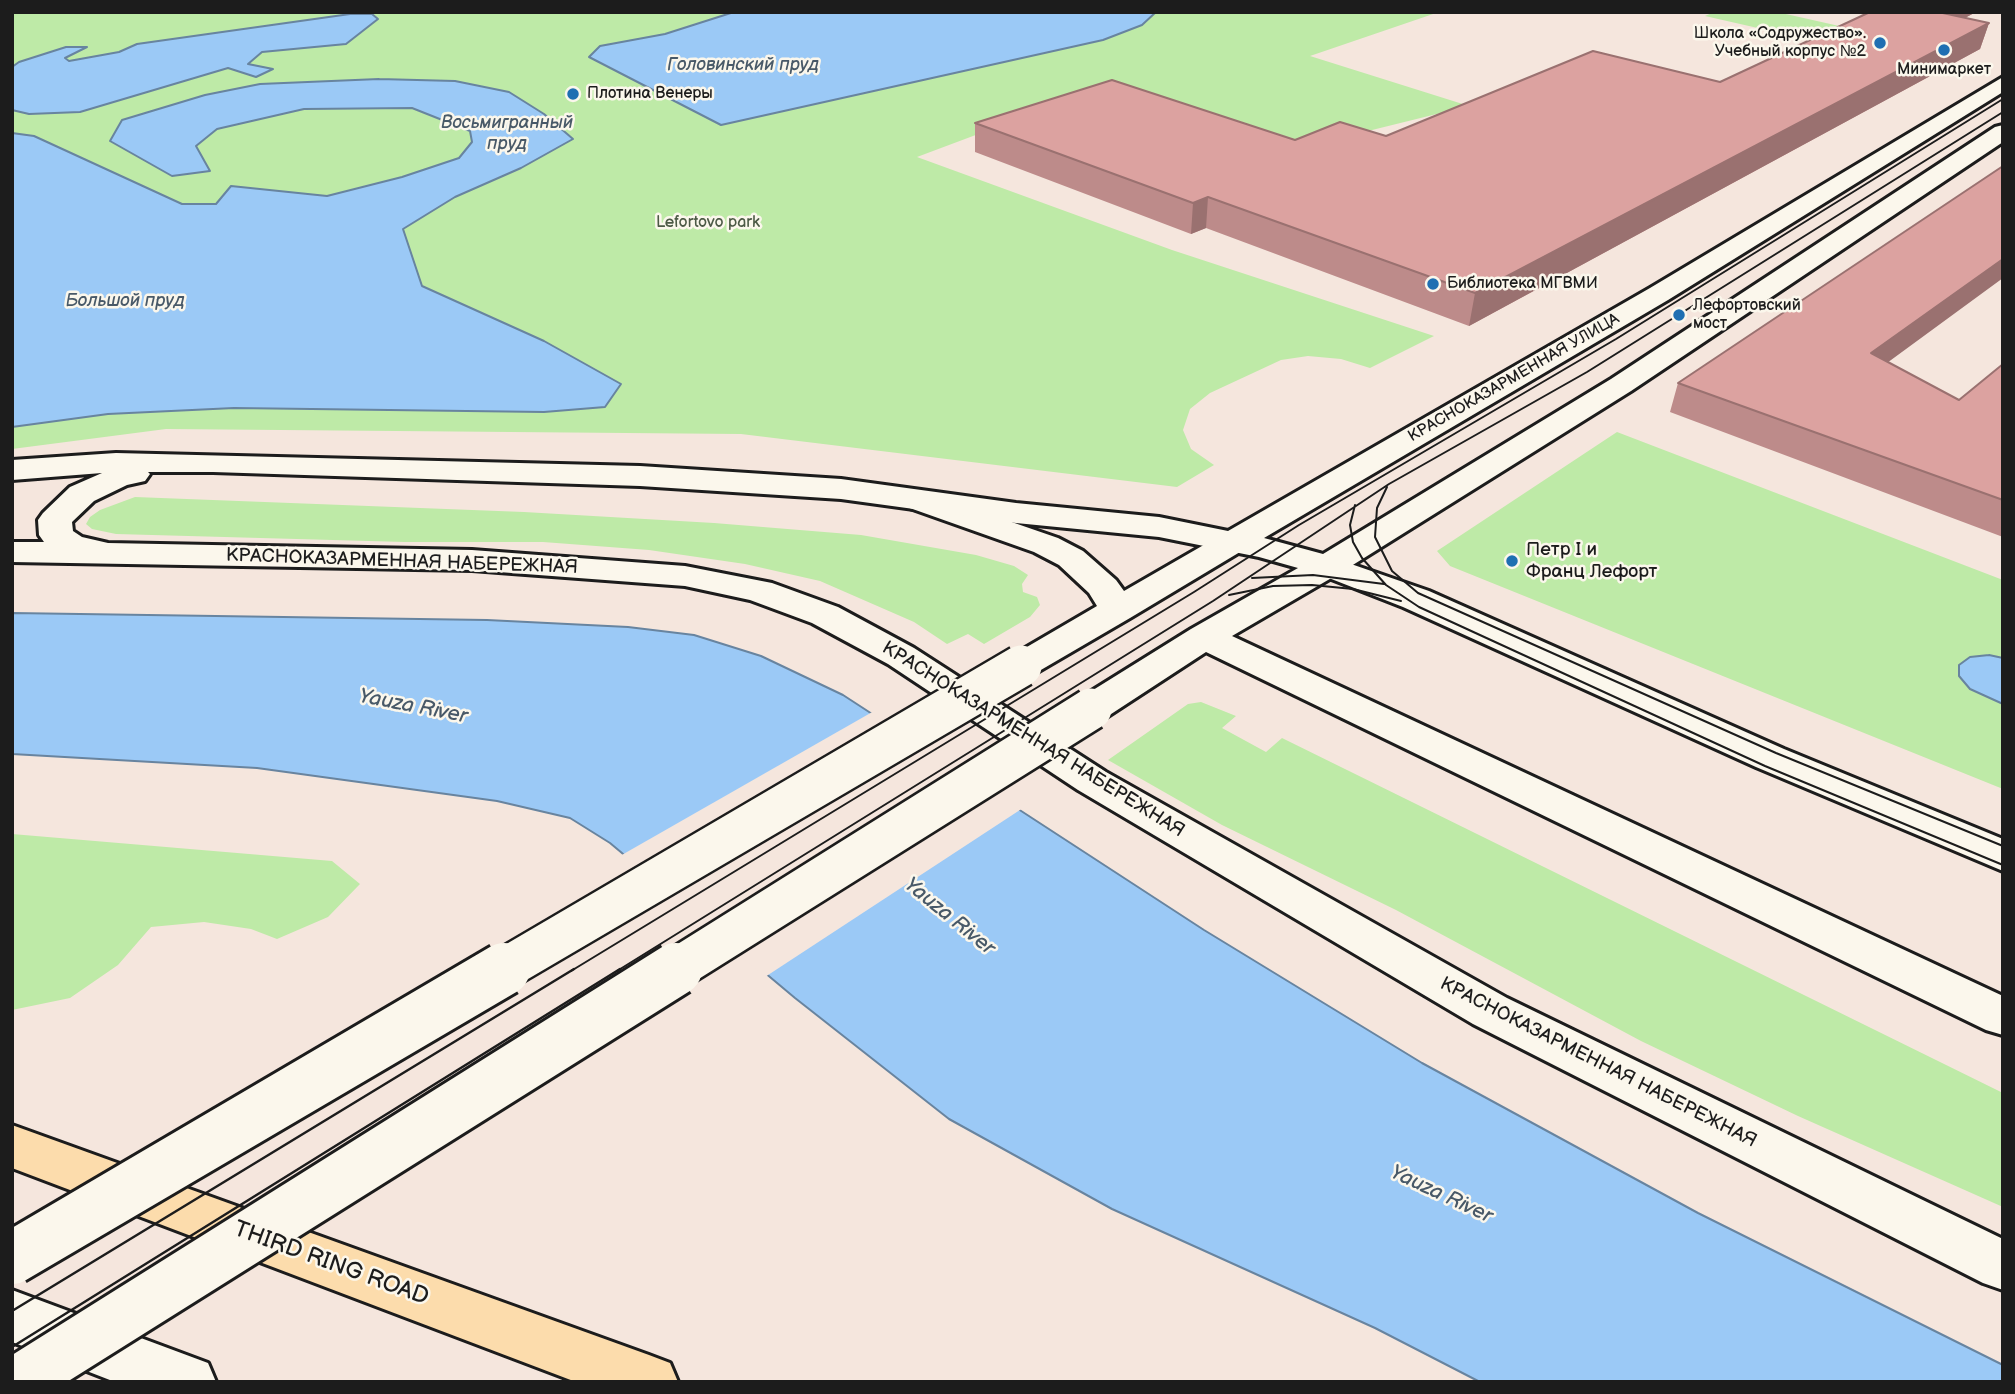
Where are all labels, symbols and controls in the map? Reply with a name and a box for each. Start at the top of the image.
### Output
place label: Школа «Содружество». Учебный корпус №2 [1694,24,1866,62]
marker: Школа «Содружество». Учебный корпус №2 [1872,35,1888,51]
marker: Минимаркет [1936,42,1952,58]
water label: Головинский пруд [667,54,819,76]
place label: Минимаркет [1897,60,1991,80]
place label: Плотина Венеры [587,84,713,104]
marker: Плотина Венеры [565,86,581,102]
water label: Восьмигранный пруд [441,112,573,154]
park label: Lefortovo park [656,213,760,233]
place label: Библиотека МГВМИ [1447,274,1598,294]
marker: Библиотека МГВМИ [1425,276,1441,292]
water label: Большой пруд [65,290,185,312]
place label: Лефортовский мост [1693,296,1801,334]
marker: Лефортовский мост [1671,307,1687,323]
street label: КРАСНОКАЗАРМЕННАЯ УЛИЦА [1405,310,1623,446]
place label: Петр I и Франц Лефорт [1526,539,1657,583]
street label: КРАСНОКАЗАРМЕННАЯ НАБЕРЕЖНАЯ [226,544,578,580]
marker: Петр I и Франц Лефорт [1504,553,1520,569]
street label: КРАСНОКАЗАРМЕННАЯ НАБЕРЕЖНАЯ [878,637,1188,843]
water label: Yauza River [357,684,469,730]
water label: Yauza River [898,873,1000,961]
street label: КРАСНОКАЗАРМЕННАЯ НАБЕРЕЖНАЯ [1436,973,1760,1153]
water label: Yauza River [1386,1160,1496,1230]
street label: THIRD RING ROAD [230,1216,432,1312]

